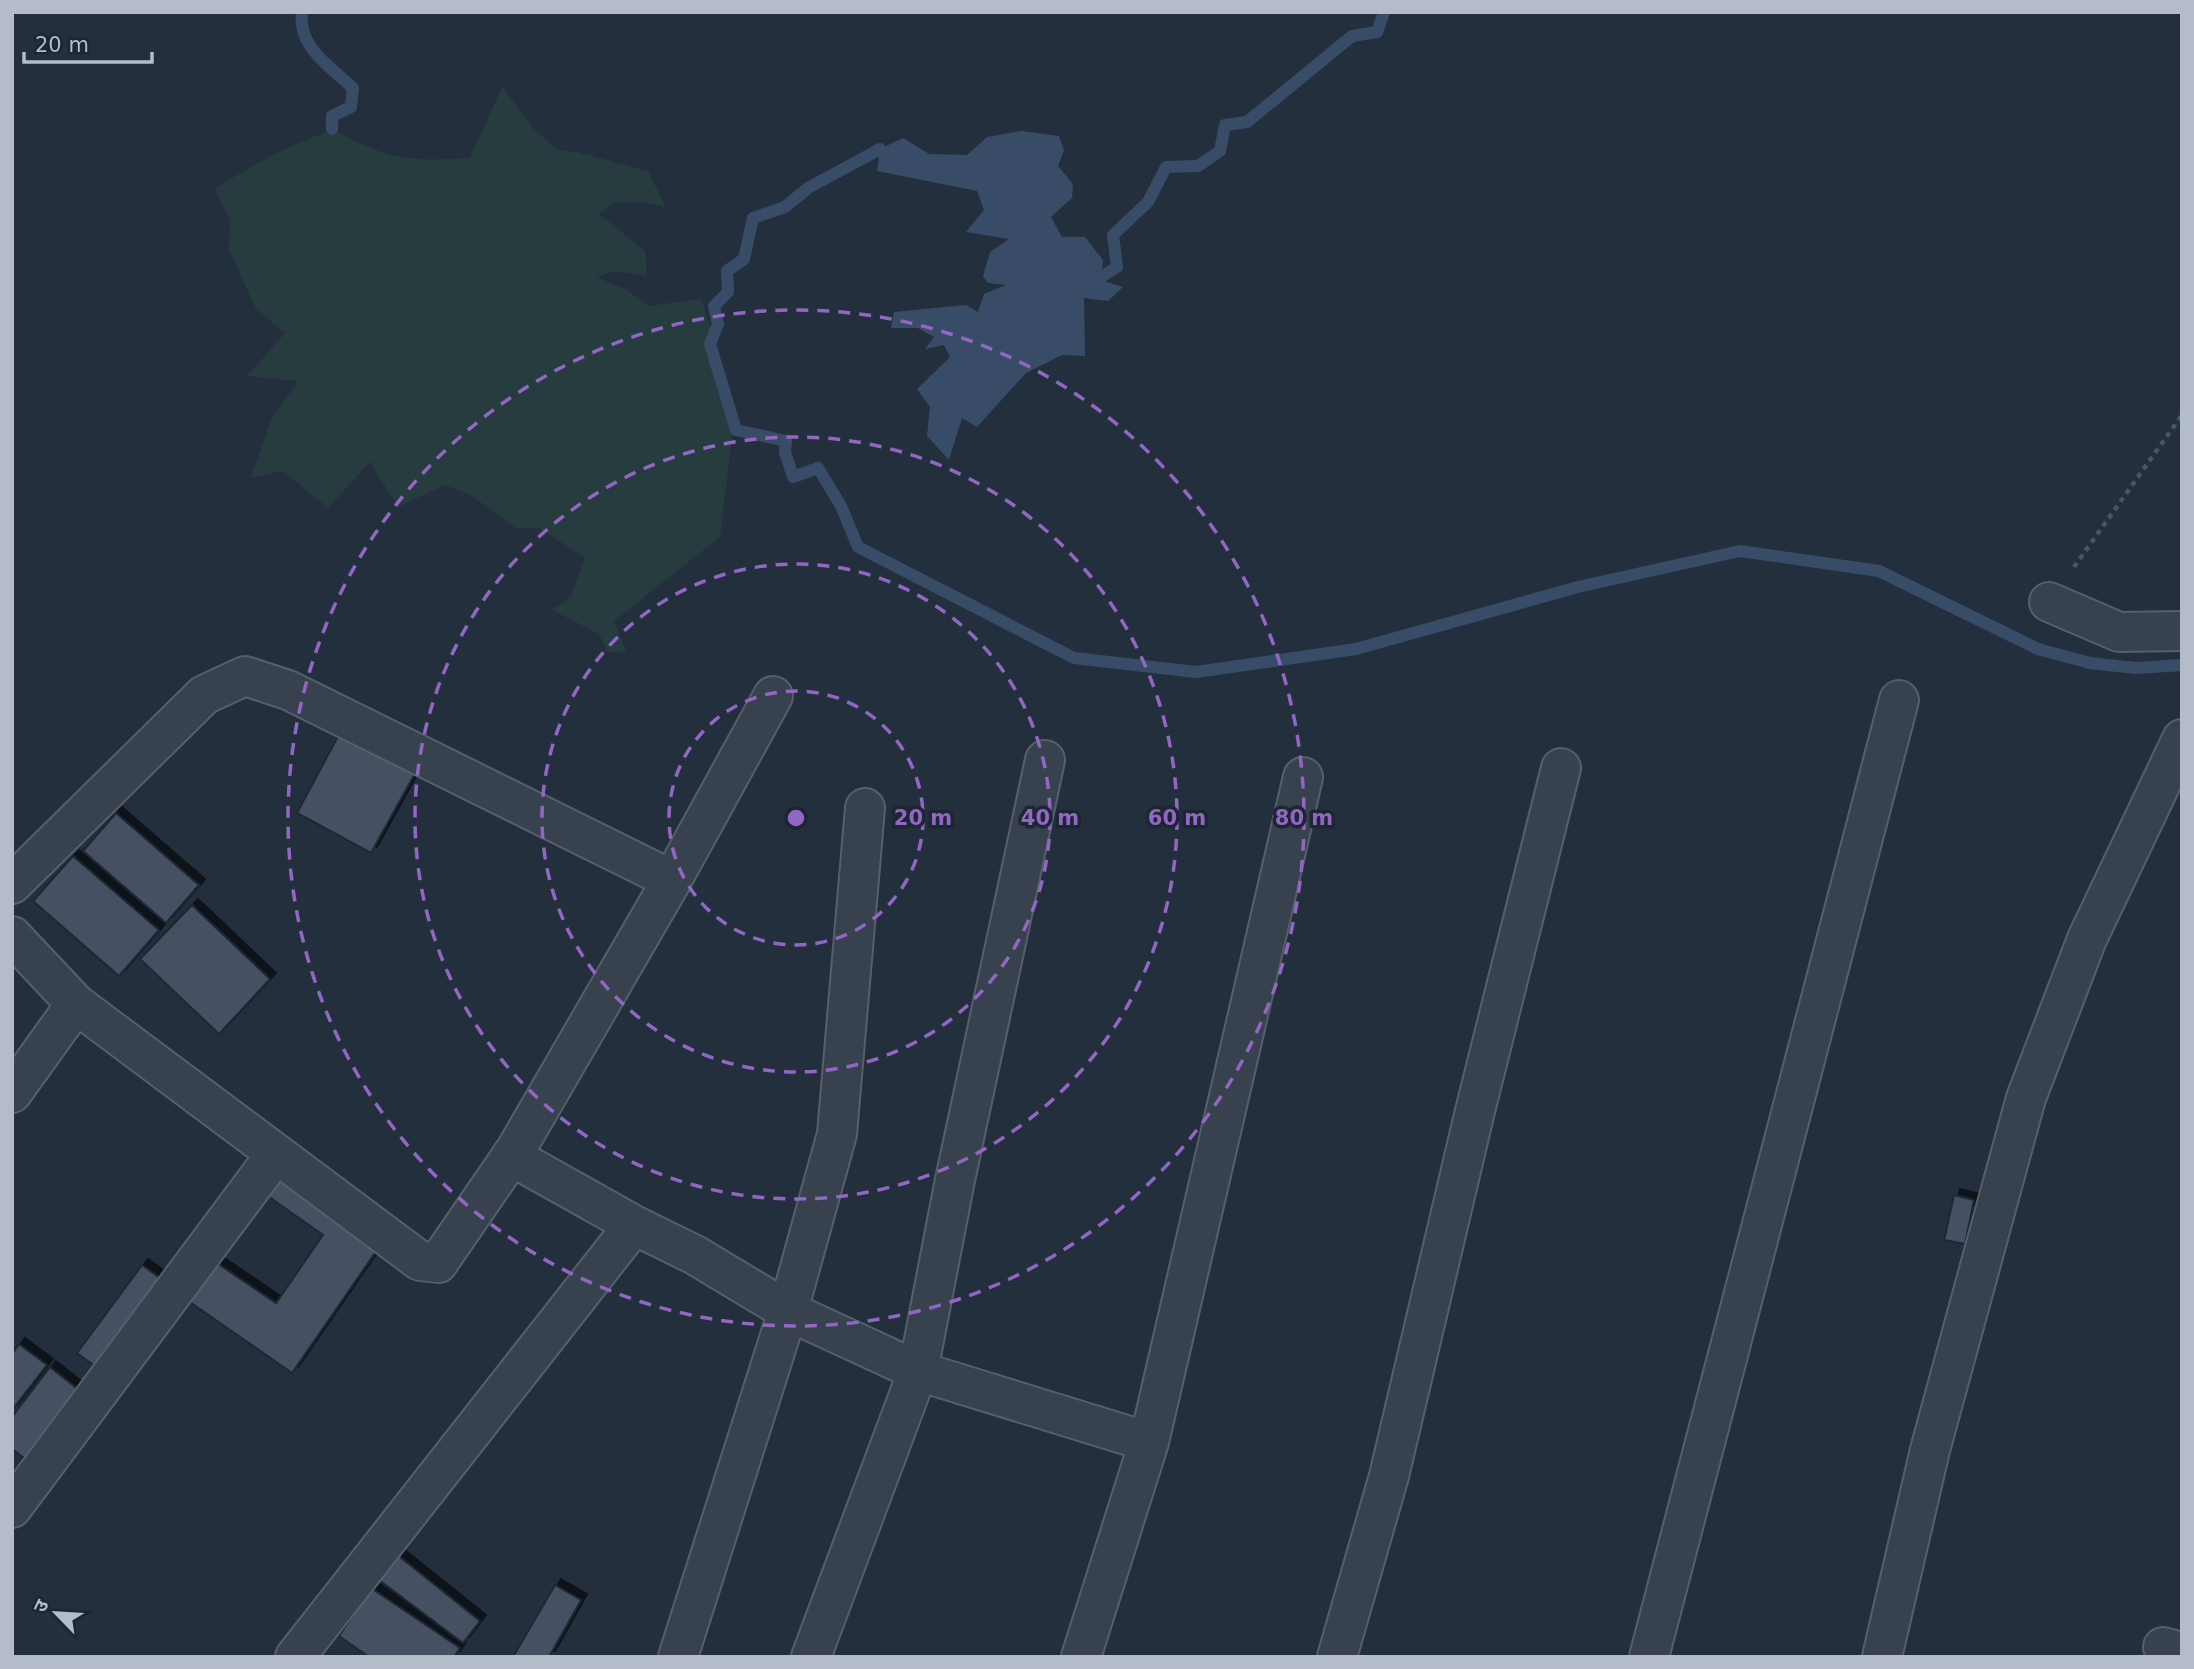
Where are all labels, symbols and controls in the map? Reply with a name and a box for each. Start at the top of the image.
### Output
scale bar [24,21,152,65]
text: 20 m [35,33,89,57]
centre of rings [784,806,808,830]
text: 20 m [894,806,952,830]
text: 40 m [1021,806,1079,830]
text: 60 m [1148,806,1206,830]
text: 80 m [1275,806,1333,830]
north arrow [21,1578,91,1648]
text: उ [28,1595,53,1616]

